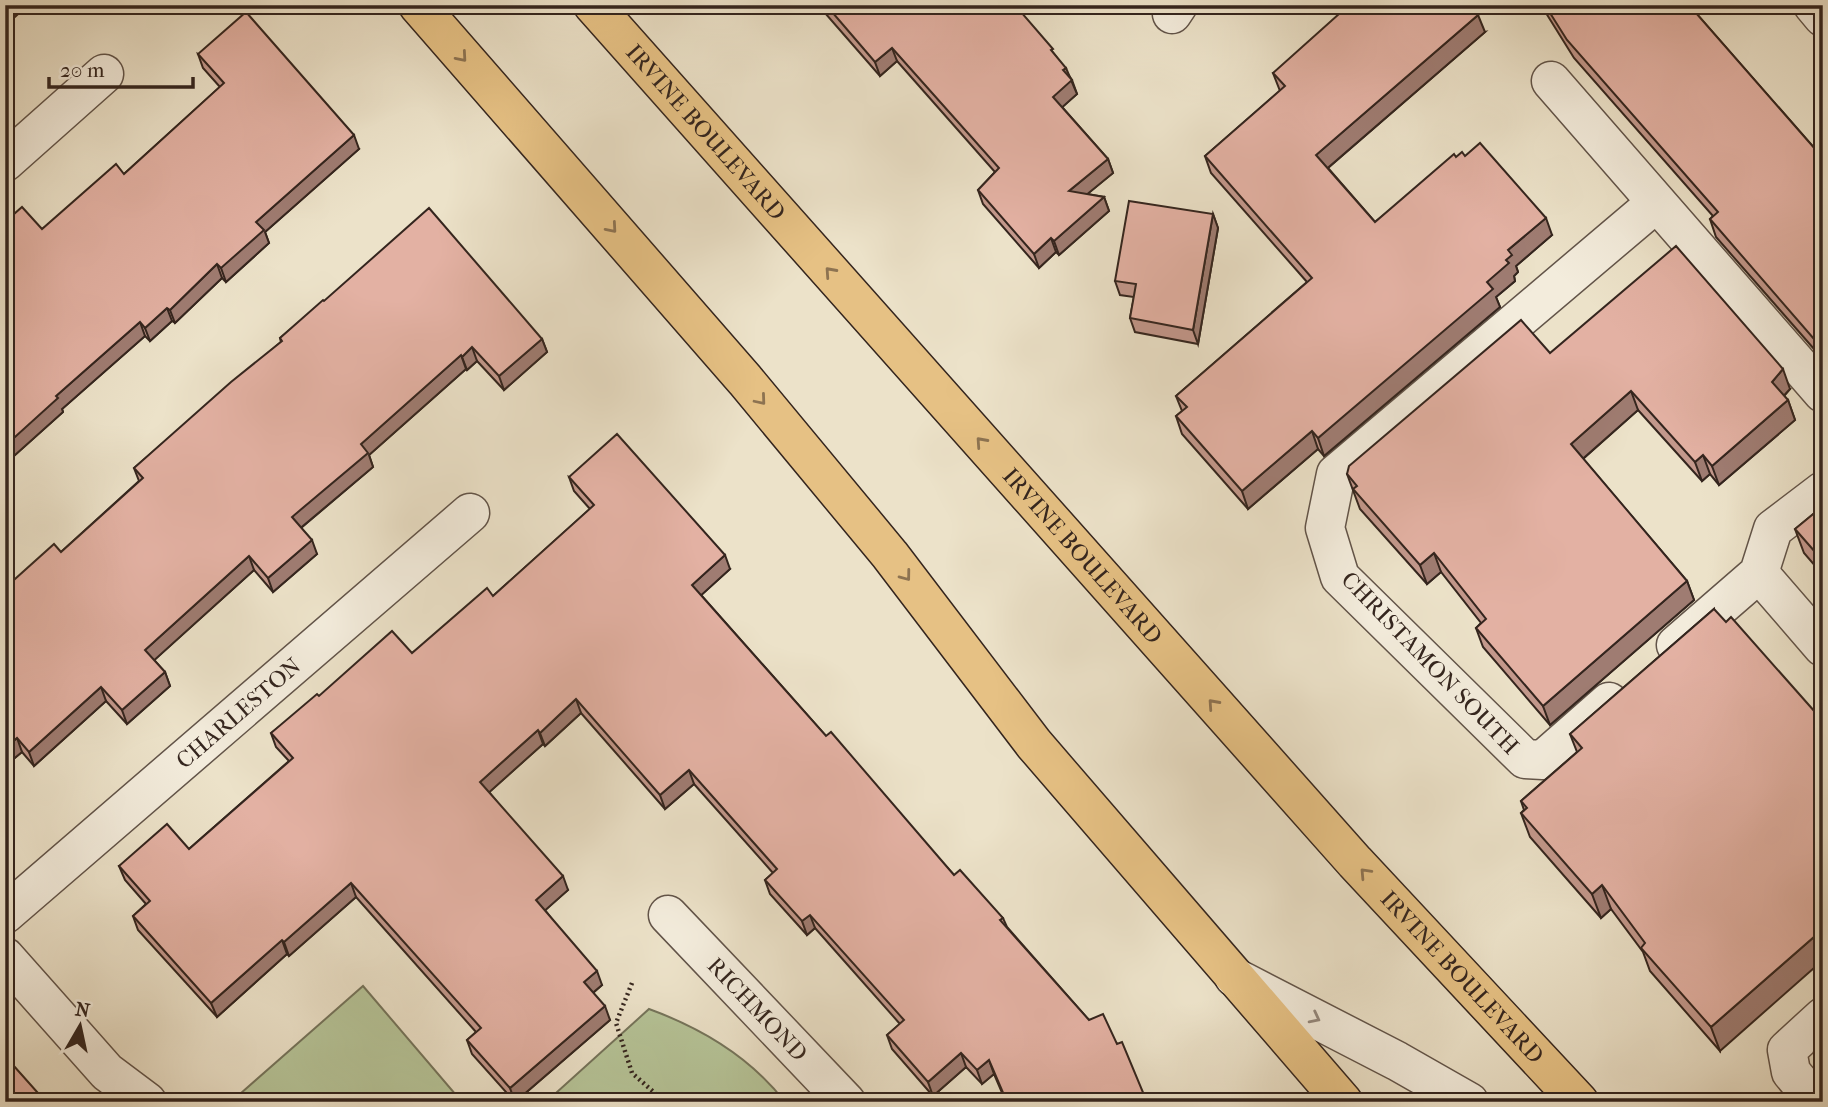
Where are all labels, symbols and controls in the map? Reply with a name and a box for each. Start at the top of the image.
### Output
street label: IRVINE BOULEVARD [621,39,791,226]
scale bar [49,46,192,90]
one-way arrow [454,48,467,61]
text: 20 m [60,58,105,82]
one-way arrow [604,220,616,233]
one-way arrow [826,267,838,280]
one-way arrow [753,392,766,404]
one-way arrow [977,437,989,450]
street label: IRVINE BOULEVARD [997,462,1168,649]
street label: CHRISTAMON SOUTH [1336,566,1524,760]
one-way arrow [897,568,910,580]
street label: CHARLESTON [170,652,306,774]
one-way arrow [1209,699,1222,712]
one-way arrow [1360,868,1373,881]
street label: IRVINE BOULEVARD [1375,885,1549,1069]
street label: RICHMOND [702,952,813,1067]
north arrow [46,992,116,1062]
text: N [74,998,92,1022]
one-way arrow [1308,1010,1320,1024]

